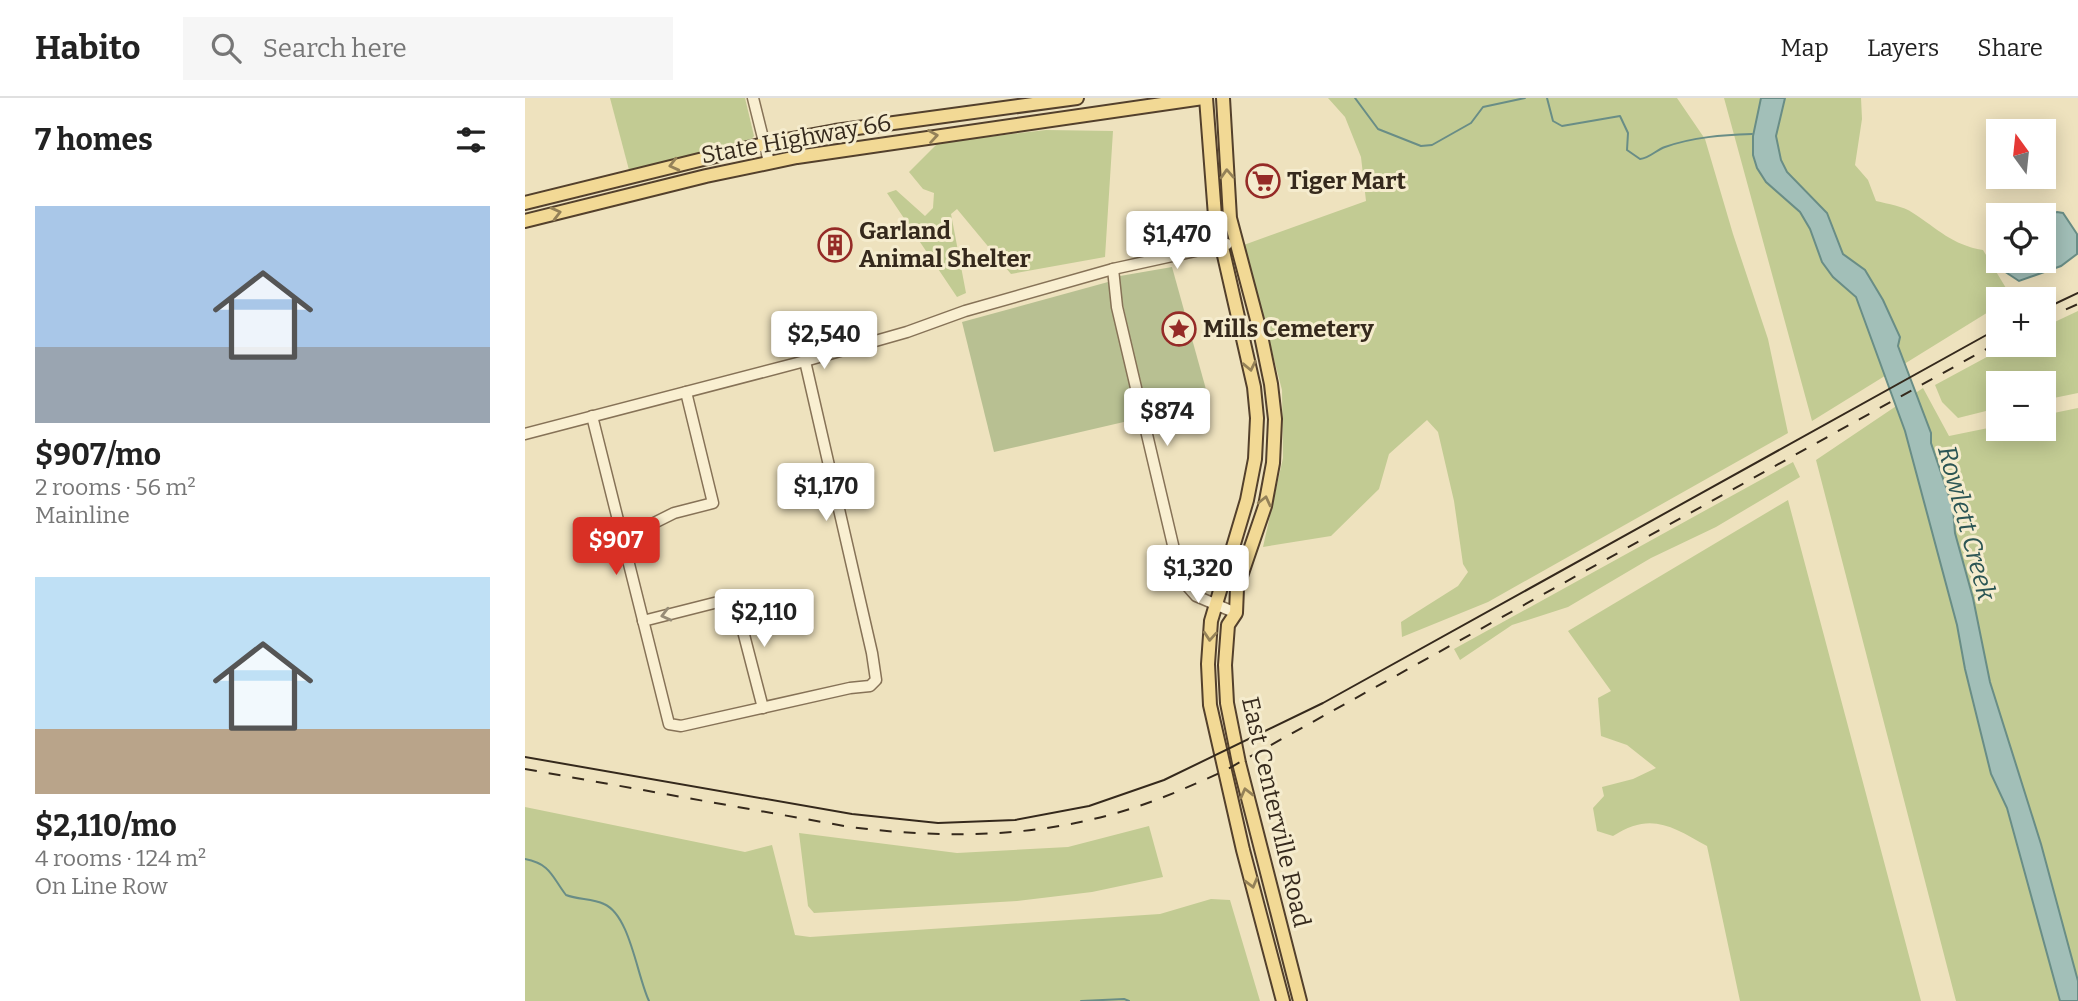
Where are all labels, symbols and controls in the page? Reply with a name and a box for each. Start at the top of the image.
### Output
search box [183,17,673,80]
text: Habito [35,28,141,68]
icon: search [207,29,245,67]
text: Search here [263,33,407,64]
text: Map [1781,34,1829,62]
text: Layers [1867,34,1939,62]
text: Share [1977,34,2043,62]
street label: State Highway 66 [699,109,893,169]
north arrow [1986,119,2056,189]
map controls [1986,119,2056,441]
icon: filters [452,121,490,159]
text: 7 homes [35,122,153,158]
one-way arrow [927,129,939,144]
one-way arrow [668,157,680,171]
supermarket icon: Tiger Mart [1244,162,1282,200]
place label: Tiger Mart [1287,167,1407,195]
one-way arrow [1219,169,1234,180]
button: locate [1986,203,2056,273]
one-way arrow [550,207,562,221]
pin: $1,470 [1120,212,1234,271]
place label: Garland Animal Shelter [859,217,1031,273]
text: $1,470 [1142,220,1212,248]
building icon: Garland Animal Shelter [816,226,854,264]
icon: home [200,252,326,378]
button: + [1986,287,2056,357]
place icon: Mills Cemetery [1160,310,1198,348]
pin: $2,540 [767,312,881,371]
place label: Mills Cemetery [1203,315,1374,343]
text: $2,540 [787,320,861,348]
one-way arrow [1241,360,1256,372]
button: − [1986,371,2056,441]
pin: $874 [1126,388,1208,448]
text: $874 [1140,397,1194,425]
text: $907/mo [35,437,161,473]
water label: Rowlett Creek [1931,442,2002,605]
pin: $1,170 [769,464,883,523]
text: $1,170 [793,472,859,500]
text: 2 rooms · 56 m² [35,473,196,501]
one-way arrow [1257,495,1272,507]
text: Mainline [35,501,130,529]
pin: $907 [575,518,657,577]
text: $907 [589,526,643,554]
pin: $1,320 [1141,546,1255,605]
text: $1,320 [1163,554,1233,582]
pin: $2,110 [707,589,821,649]
text: $2,110 [731,598,797,626]
one-way arrow [660,607,672,621]
icon: home [200,623,326,749]
one-way arrow [1203,631,1218,642]
street label: East Centerville Road [1236,694,1316,930]
one-way arrow [1240,787,1254,799]
text: $2,110/mo [35,808,177,844]
text: 4 rooms · 124 m² [35,844,206,872]
text: On Line Row [35,872,168,900]
one-way arrow [1244,877,1258,889]

